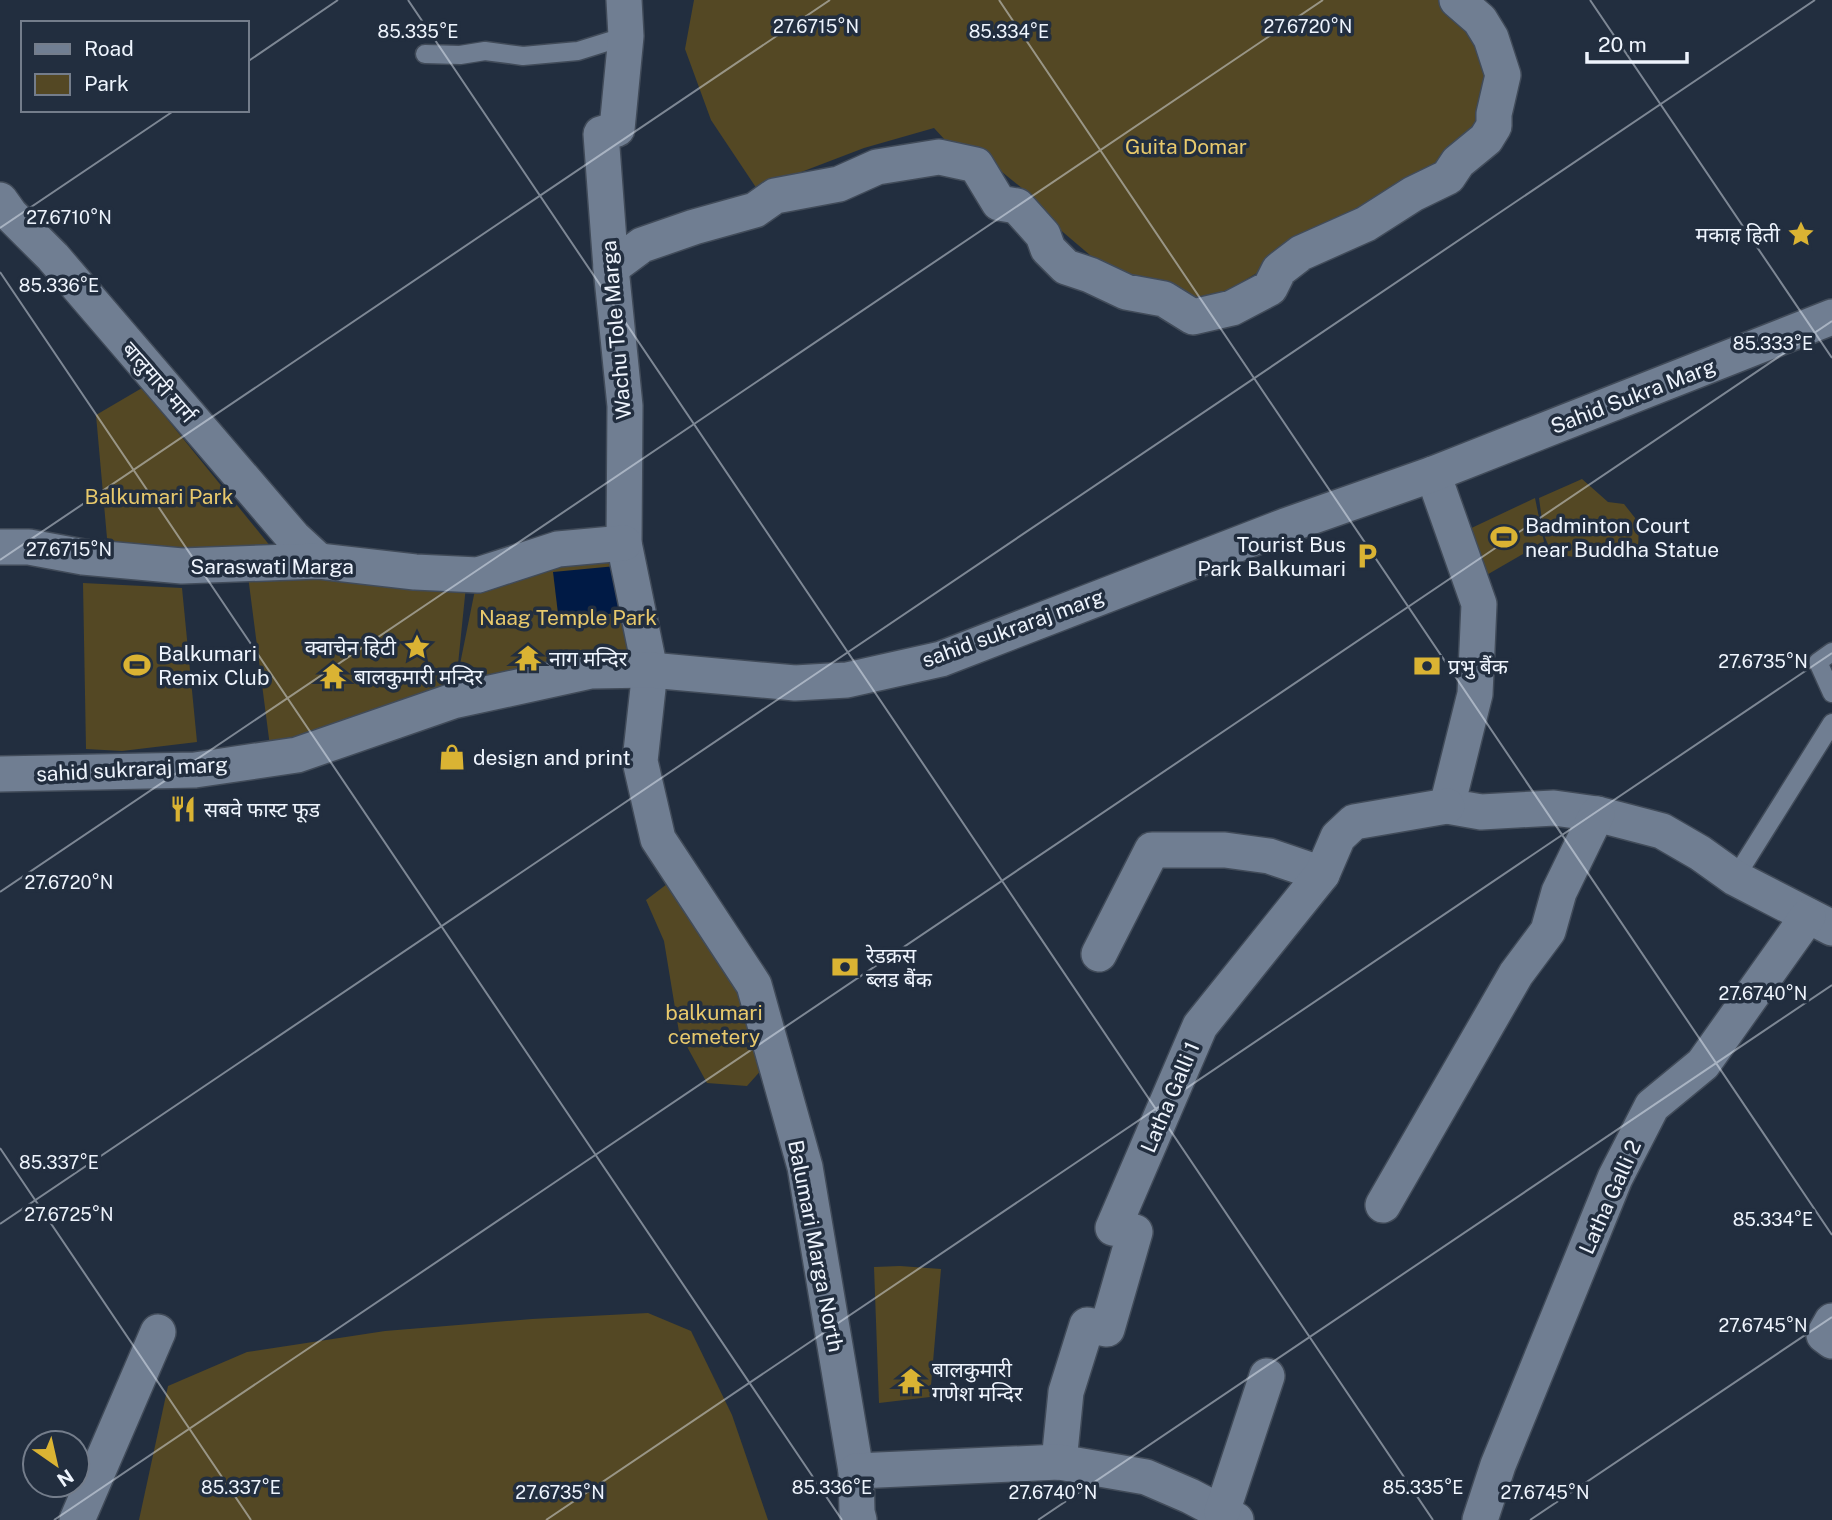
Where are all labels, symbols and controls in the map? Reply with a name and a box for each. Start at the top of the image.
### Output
text: 27.6715°N [773,16,859,37]
text: 27.6720°N [1264,16,1352,37]
legend [21,21,248,112]
text: 85.335°E [378,21,458,42]
text: 85.334°E [969,21,1049,42]
scale bar [1587,21,1687,65]
text: 20 m [1598,32,1647,57]
text: Road [84,36,134,61]
text: Park [84,71,129,96]
park label: Guita Domar [1125,134,1247,159]
text: 27.6710°N [26,207,112,228]
place icon: मकाह हिती [1786,219,1816,249]
place label: मकाह हिती [1696,222,1781,247]
street label: Wachu Tole Marga [596,240,636,420]
text: 85.336°E [19,275,99,296]
text: 85.333°E [1733,333,1813,354]
street label: बालुमारी मार्ग [116,337,202,429]
street label: Sahid Sukra Marg [1547,353,1719,439]
park label: Balkumari Park [85,484,234,509]
place label: Badminton Court near Buddha Statue [1525,513,1719,562]
sports icon: Badminton Court near Buddha Statue [1489,522,1519,552]
place label: Tourist Bus Park Balkumari [1197,532,1346,581]
text: 27.6715°N [26,539,112,560]
parking icon: Tourist Bus Park Balkumari [1352,541,1382,571]
street label: Saraswati Marga [190,554,354,579]
street label: sahid sukraraj marg [918,583,1108,673]
park label: Naag Temple Park [479,605,657,630]
place icon: क्वाचेन हिटी [402,632,432,662]
place label: क्वाचेन हिटी [305,635,397,660]
place label: Balkumari Remix Club [158,641,269,690]
temple icon: नाग मन्दिर [513,643,543,673]
place label: नाग मन्दिर [549,646,628,671]
sports icon: Balkumari Remix Club [122,650,152,680]
bank icon: प्रभु बैंक [1412,651,1442,681]
text: 27.6735°N [1718,651,1808,672]
place label: प्रभु बैंक [1448,654,1509,680]
temple icon: बालकुमारी मन्दिर [318,661,348,691]
place label: बालकुमारी मन्दिर [354,664,484,690]
shop icon: design and print [437,742,467,772]
place label: design and print [473,745,631,770]
street label: sahid sukraraj marg [35,751,229,787]
restaurant icon: सबवे फास्ट फूड [168,794,198,824]
place label: सबवे फास्ट फूड [204,797,321,823]
text: 27.6720°N [25,872,113,893]
place label: रेडक्रस ब्लड बैंक [865,943,933,992]
bank icon: रेडक्रस ब्लड बैंक [830,952,860,982]
text: 27.6740°N [1719,983,1807,1004]
park label: balkumari cemetery [665,1000,763,1049]
street label: Latha Galli 1 [1135,1038,1205,1156]
street label: Latha Galli 2 [1574,1136,1646,1258]
street label: Balumari Marga North [783,1138,849,1354]
text: 85.337°E [19,1152,99,1173]
text: 27.6725°N [24,1204,114,1225]
text: 85.334°E [1733,1209,1813,1230]
text: 27.6745°N [1718,1315,1808,1336]
place label: बालकुमारी गणेश मन्दिर [932,1357,1023,1406]
temple icon: बालकुमारी गणेश मन्दिर [896,1366,926,1396]
north arrow [21,1429,91,1499]
text: N [53,1465,78,1491]
text: 85.337°E [201,1477,281,1498]
text: 85.336°E [792,1477,872,1498]
text: 85.335°E [1383,1477,1463,1498]
text: 27.6735°N [515,1482,605,1503]
text: 27.6740°N [1009,1482,1097,1503]
text: 27.6745°N [1500,1482,1590,1503]

